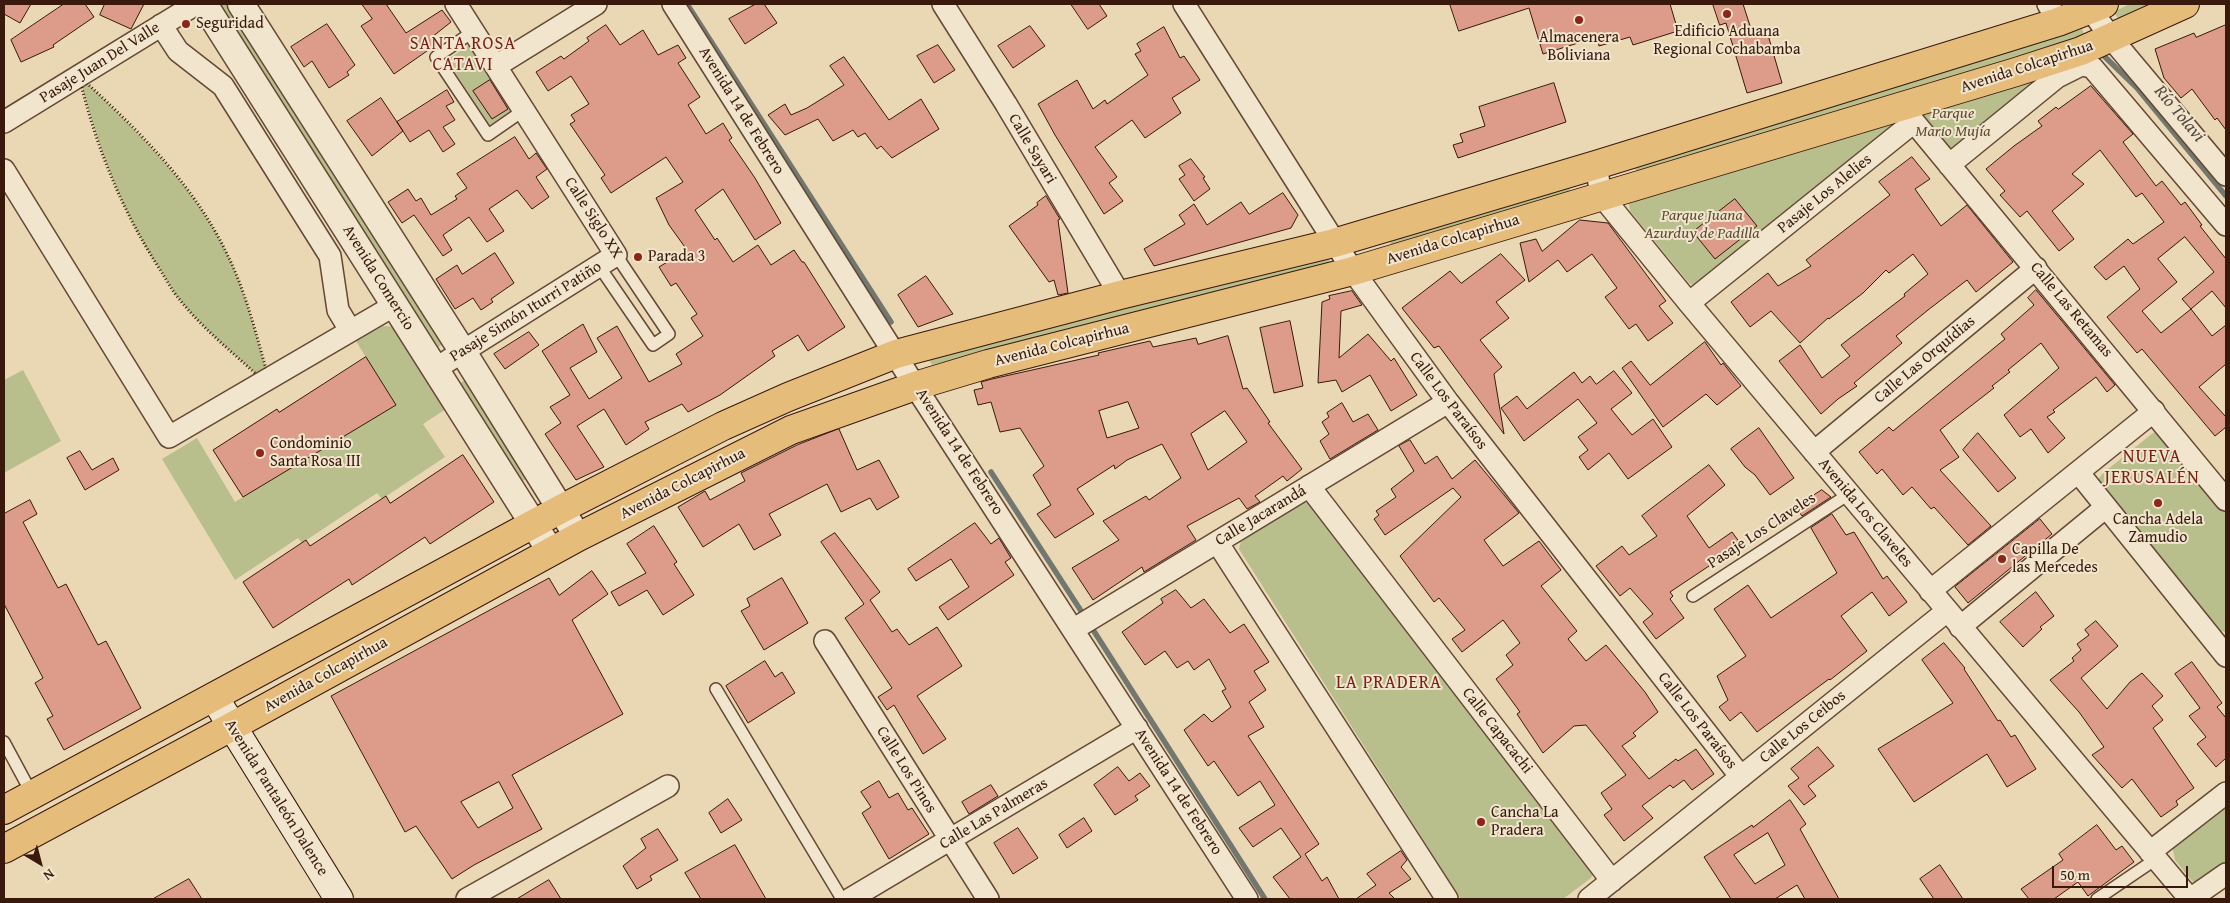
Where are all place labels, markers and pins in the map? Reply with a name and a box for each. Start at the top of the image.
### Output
marker: Edificio Aduana Regional Cochabamba [1721,8,1733,20]
place label: Seguridad [196,14,264,34]
marker: Almacenera Boliviana [1573,14,1585,26]
marker: Seguridad [180,18,192,30]
place label: Edificio Aduana Regional Cochabamba [1654,22,1800,60]
place label: Almacenera Boliviana [1539,28,1619,66]
place label: Parada 3 [648,247,705,267]
marker: Parada 3 [632,251,644,263]
place label: Condominio Santa Rosa III [270,434,361,472]
marker: Condominio Santa Rosa III [254,447,266,459]
marker: Cancha Adela Zamudio [2152,497,2164,509]
place label: Cancha Adela Zamudio [2113,510,2203,548]
place label: Capilla De las Mercedes [2012,540,2098,578]
marker: Capilla De las Mercedes [1996,553,2008,565]
place label: Cancha La Pradera [1491,803,1559,841]
marker: Cancha La Pradera [1475,816,1487,828]

